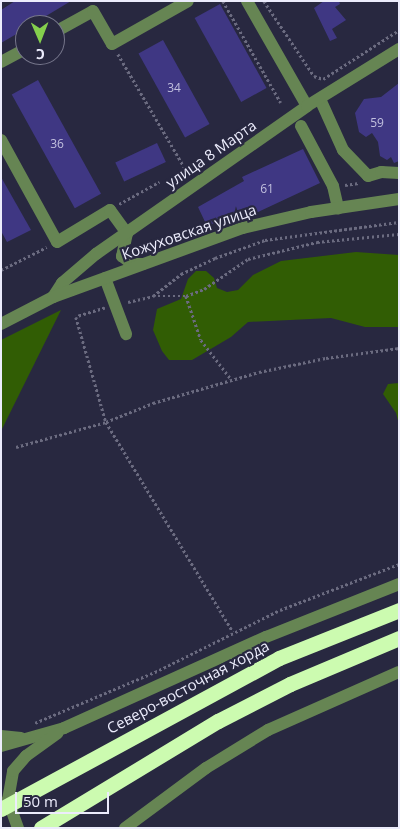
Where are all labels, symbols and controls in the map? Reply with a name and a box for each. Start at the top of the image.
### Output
north arrow [15,15,65,65]
text: С [36,45,45,64]
house number: 34 [167,81,181,95]
street label: улица 8 Марта [162,116,260,192]
house number: 59 [370,116,384,130]
house number: 36 [50,137,64,151]
house number: 61 [260,182,274,196]
street label: Кожуховская улица [119,201,259,263]
street label: Северо-восточная хорда [104,637,272,737]
scale bar [18,782,111,814]
text: 50 m [23,791,58,811]

